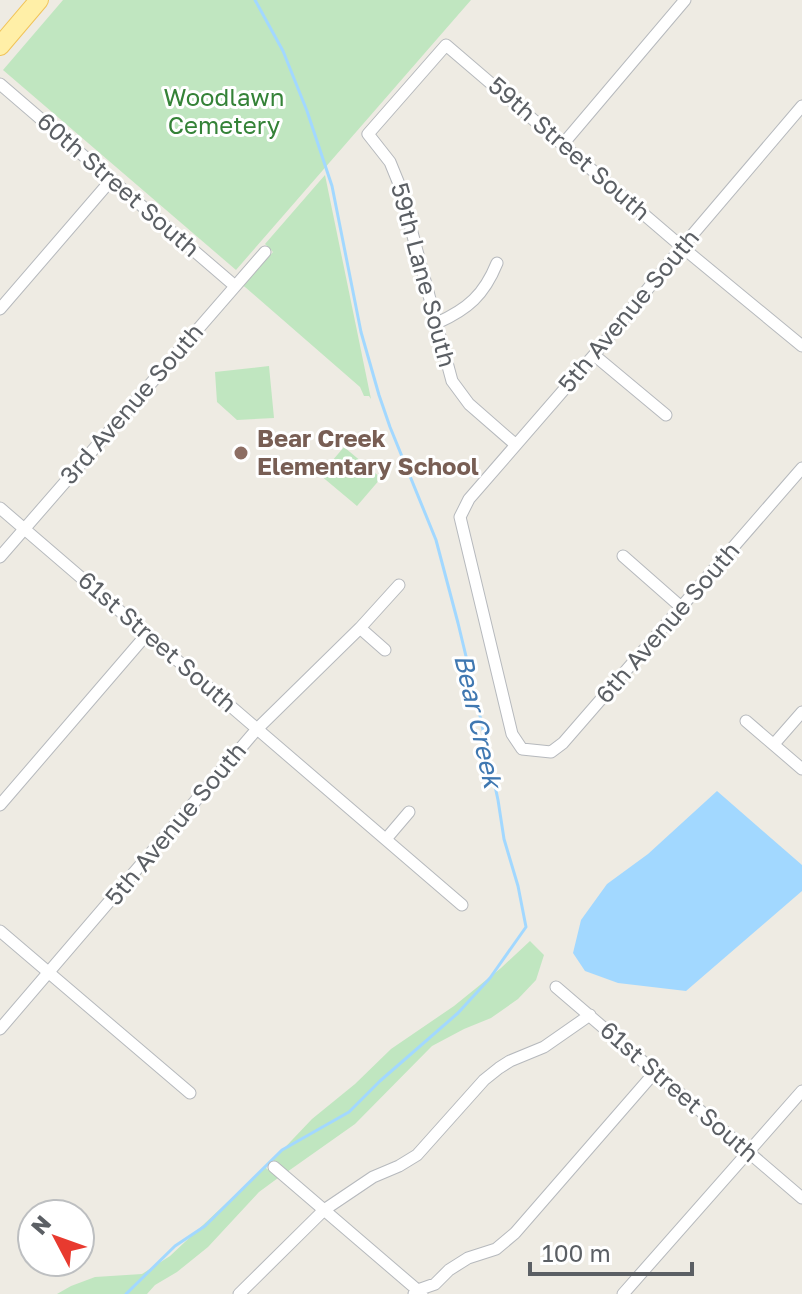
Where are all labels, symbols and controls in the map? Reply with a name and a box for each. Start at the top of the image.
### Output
street label: 59th Street South [483,70,657,226]
park label: Woodlawn Cemetery [164,82,284,139]
street label: 60th Street South [32,106,206,262]
street label: 59th Lane South [386,179,463,370]
street label: 5th Avenue South [551,223,704,397]
street label: 3rd Avenue South [53,317,208,489]
place label: Bear Creek Elementary School [257,423,479,480]
marker: Bear Creek Elementary School [232,444,250,462]
street label: 6th Avenue South [589,535,745,709]
street label: 61st Street South [73,564,243,717]
water label: Bear Creek [448,651,509,793]
street label: 5th Avenue South [98,736,251,910]
street label: 61st Street South [595,1014,765,1167]
north arrow [16,1198,96,1278]
text: N [25,1209,56,1240]
scale bar [530,1226,692,1276]
text: 100 m [542,1238,611,1267]

